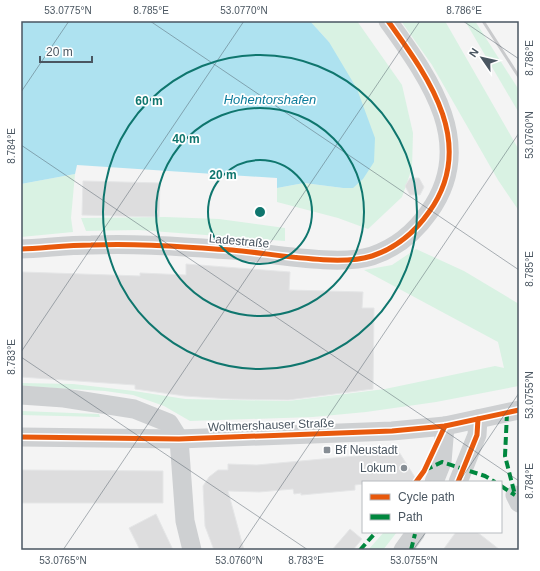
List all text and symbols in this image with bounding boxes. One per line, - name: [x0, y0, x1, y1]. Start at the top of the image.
- text: 53.0775°N: [44, 5, 92, 16]
- text: 8.785°E: [133, 5, 169, 16]
- text: 53.0770°N: [220, 5, 268, 16]
- text: 8.786°E: [446, 5, 482, 16]
- scale bar: [40, 38, 92, 64]
- north arrow: [462, 38, 502, 78]
- text: 8.786°E: [524, 40, 535, 76]
- text: 20 m: [46, 45, 73, 59]
- text: N: [467, 46, 481, 59]
- water label: Hohentorshafen: [224, 92, 316, 107]
- text: 60 m: [135, 94, 163, 108]
- text: 53.0760°N: [524, 111, 535, 159]
- text: 8.784°E: [6, 128, 17, 164]
- text: 40 m: [172, 132, 200, 146]
- text: 20 m: [209, 168, 237, 182]
- centre of rings: [253, 205, 267, 219]
- street label: Ladestraße: [208, 231, 270, 251]
- text: 8.785°E: [524, 251, 535, 287]
- text: 8.783°E: [6, 339, 17, 375]
- text: 53.0755°N: [524, 371, 535, 419]
- street label: Woltmershauser Straße: [208, 416, 335, 434]
- place label: Bf Neustadt: [335, 443, 398, 457]
- marker: Bf Neustadt: [322, 445, 332, 455]
- place label: Lokum: [360, 461, 396, 475]
- marker: Lokum: [399, 463, 409, 473]
- text: 8.784°E: [524, 463, 535, 499]
- legend: [362, 481, 502, 533]
- text: Cycle path: [398, 490, 455, 504]
- text: Path: [398, 510, 423, 524]
- text: 53.0765°N: [39, 555, 87, 566]
- text: 53.0760°N: [215, 555, 263, 566]
- text: 8.783°E: [288, 555, 324, 566]
- text: 53.0755°N: [390, 555, 438, 566]

